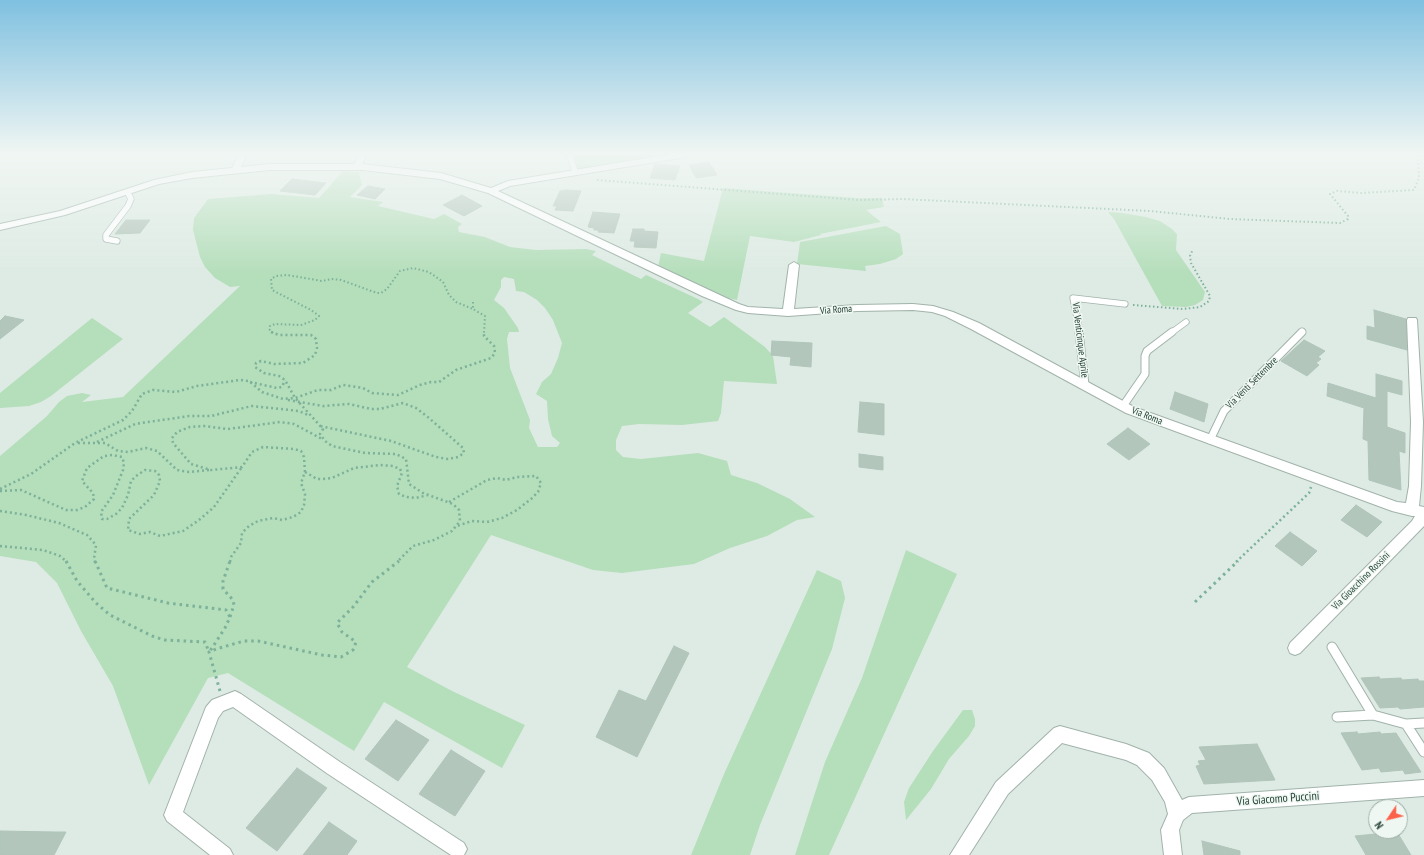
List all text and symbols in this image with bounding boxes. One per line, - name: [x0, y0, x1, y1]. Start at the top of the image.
- street label: Via Venticinque Aprile: [1069, 302, 1091, 378]
- street label: Via Roma: [820, 303, 852, 317]
- street label: Via Venti Settembre: [1224, 355, 1280, 411]
- street label: Via Roma: [1130, 404, 1164, 428]
- street label: Via Gioacchino Rossini: [1330, 550, 1392, 612]
- street label: Via Giacomo Puccini: [1236, 789, 1320, 809]
- north arrow: [1368, 799, 1408, 839]
- text: N: [1372, 819, 1386, 832]

